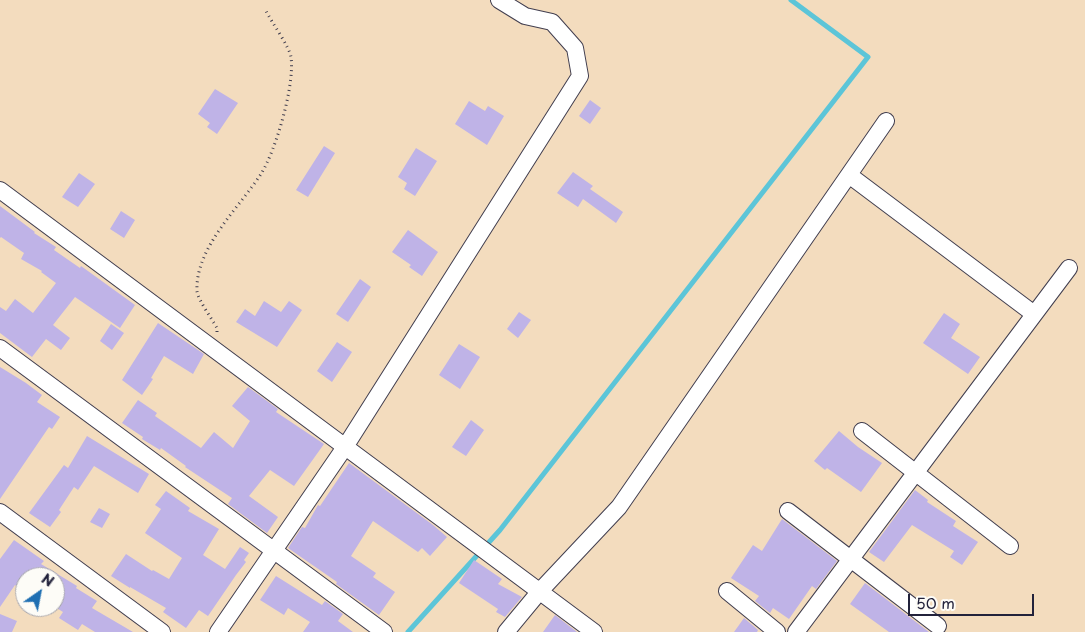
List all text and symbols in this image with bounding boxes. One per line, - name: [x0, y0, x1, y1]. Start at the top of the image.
- north arrow: [15, 567, 65, 617]
- text: N: [38, 568, 58, 592]
- scale bar: [910, 584, 1036, 616]
- text: 50 m: [916, 591, 955, 614]

